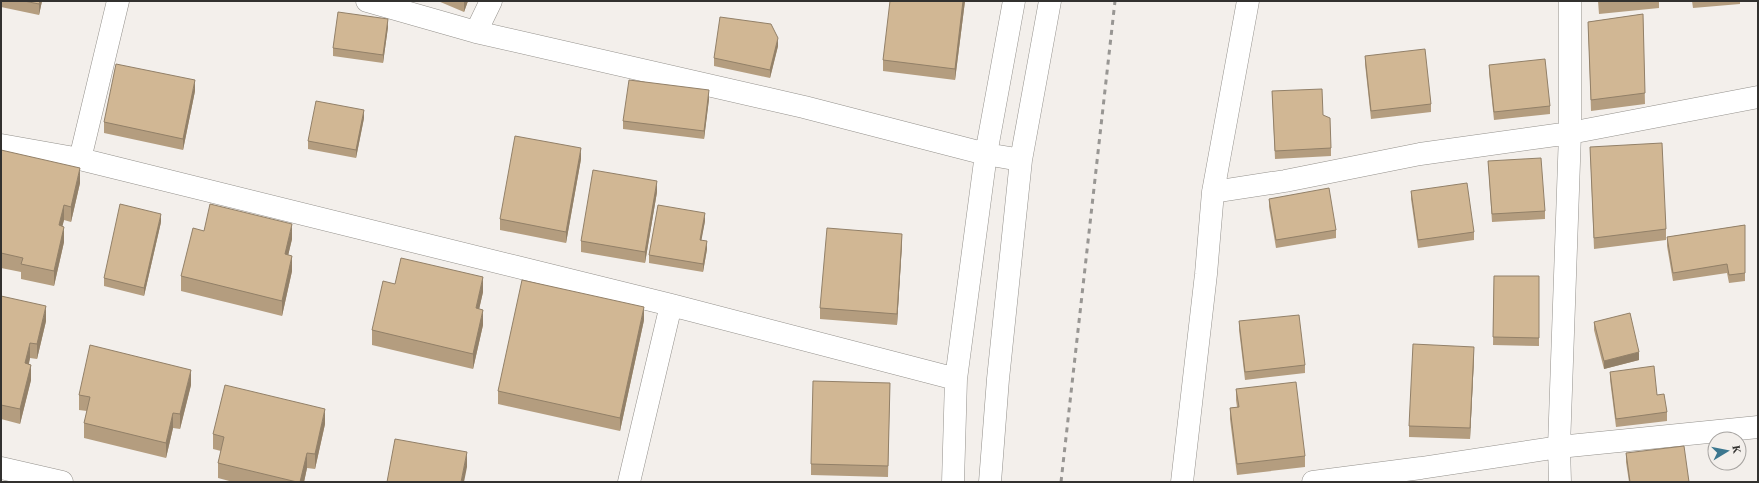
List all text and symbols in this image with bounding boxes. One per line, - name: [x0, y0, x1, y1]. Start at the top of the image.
- north arrow: [1707, 431, 1747, 471]
- text: K: [1727, 444, 1746, 455]

